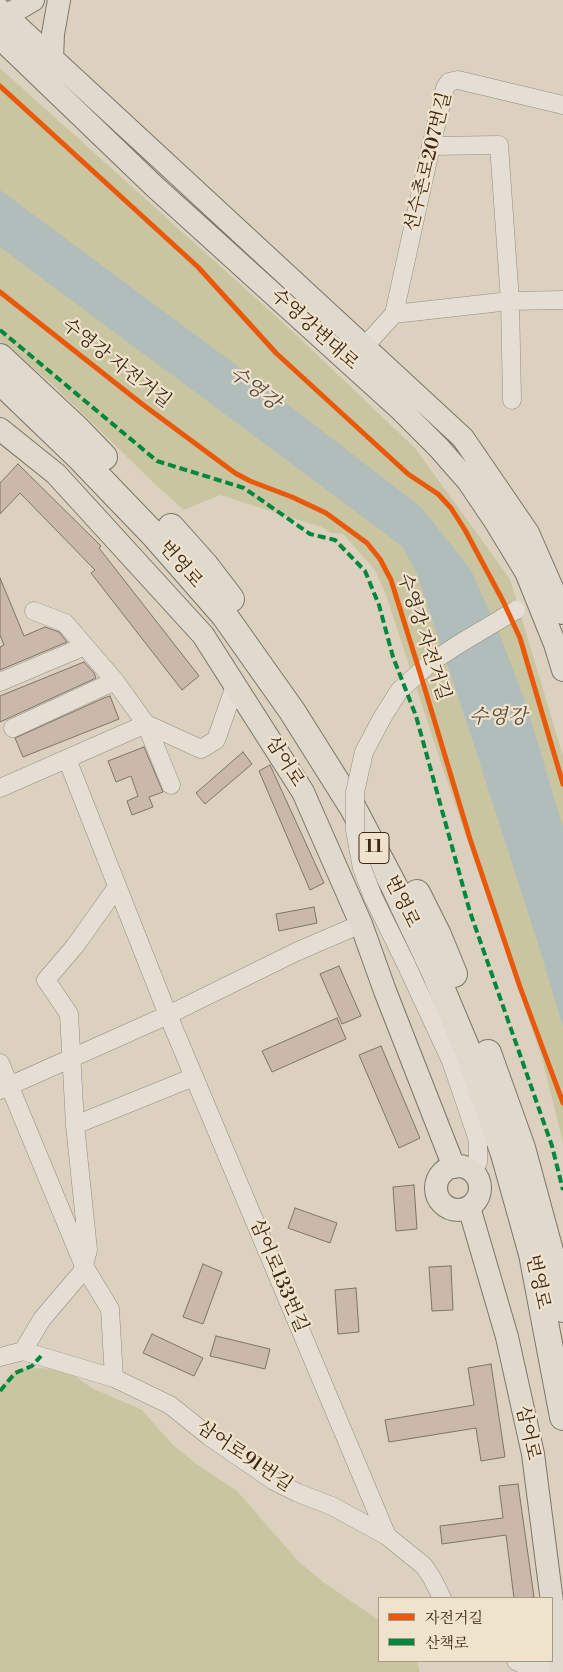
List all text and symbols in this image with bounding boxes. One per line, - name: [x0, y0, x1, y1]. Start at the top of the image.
- street label: 선수촌로207번길: [401, 90, 457, 234]
- street label: 수영강변대로: [265, 285, 363, 375]
- street label: 수영강 자전거길: [57, 314, 175, 414]
- water label: 수영강: [224, 362, 284, 416]
- street label: 번영로: [153, 537, 207, 593]
- street label: 수영강 자전거길: [392, 571, 454, 703]
- water label: 수영강: [469, 706, 527, 730]
- street label: 삼어로: [260, 733, 308, 791]
- road number: 11: [359, 832, 389, 864]
- street label: 번영로: [379, 872, 423, 932]
- street label: 삼어로133번길: [244, 1216, 312, 1336]
- street label: 번영로: [520, 1253, 554, 1311]
- street label: 삼어로: [510, 1404, 544, 1462]
- street label: 삼어로91번길: [192, 1417, 296, 1497]
- legend: [378, 1597, 553, 1662]
- text: 자전거길: [425, 1609, 483, 1628]
- text: 산책로: [425, 1634, 468, 1653]

